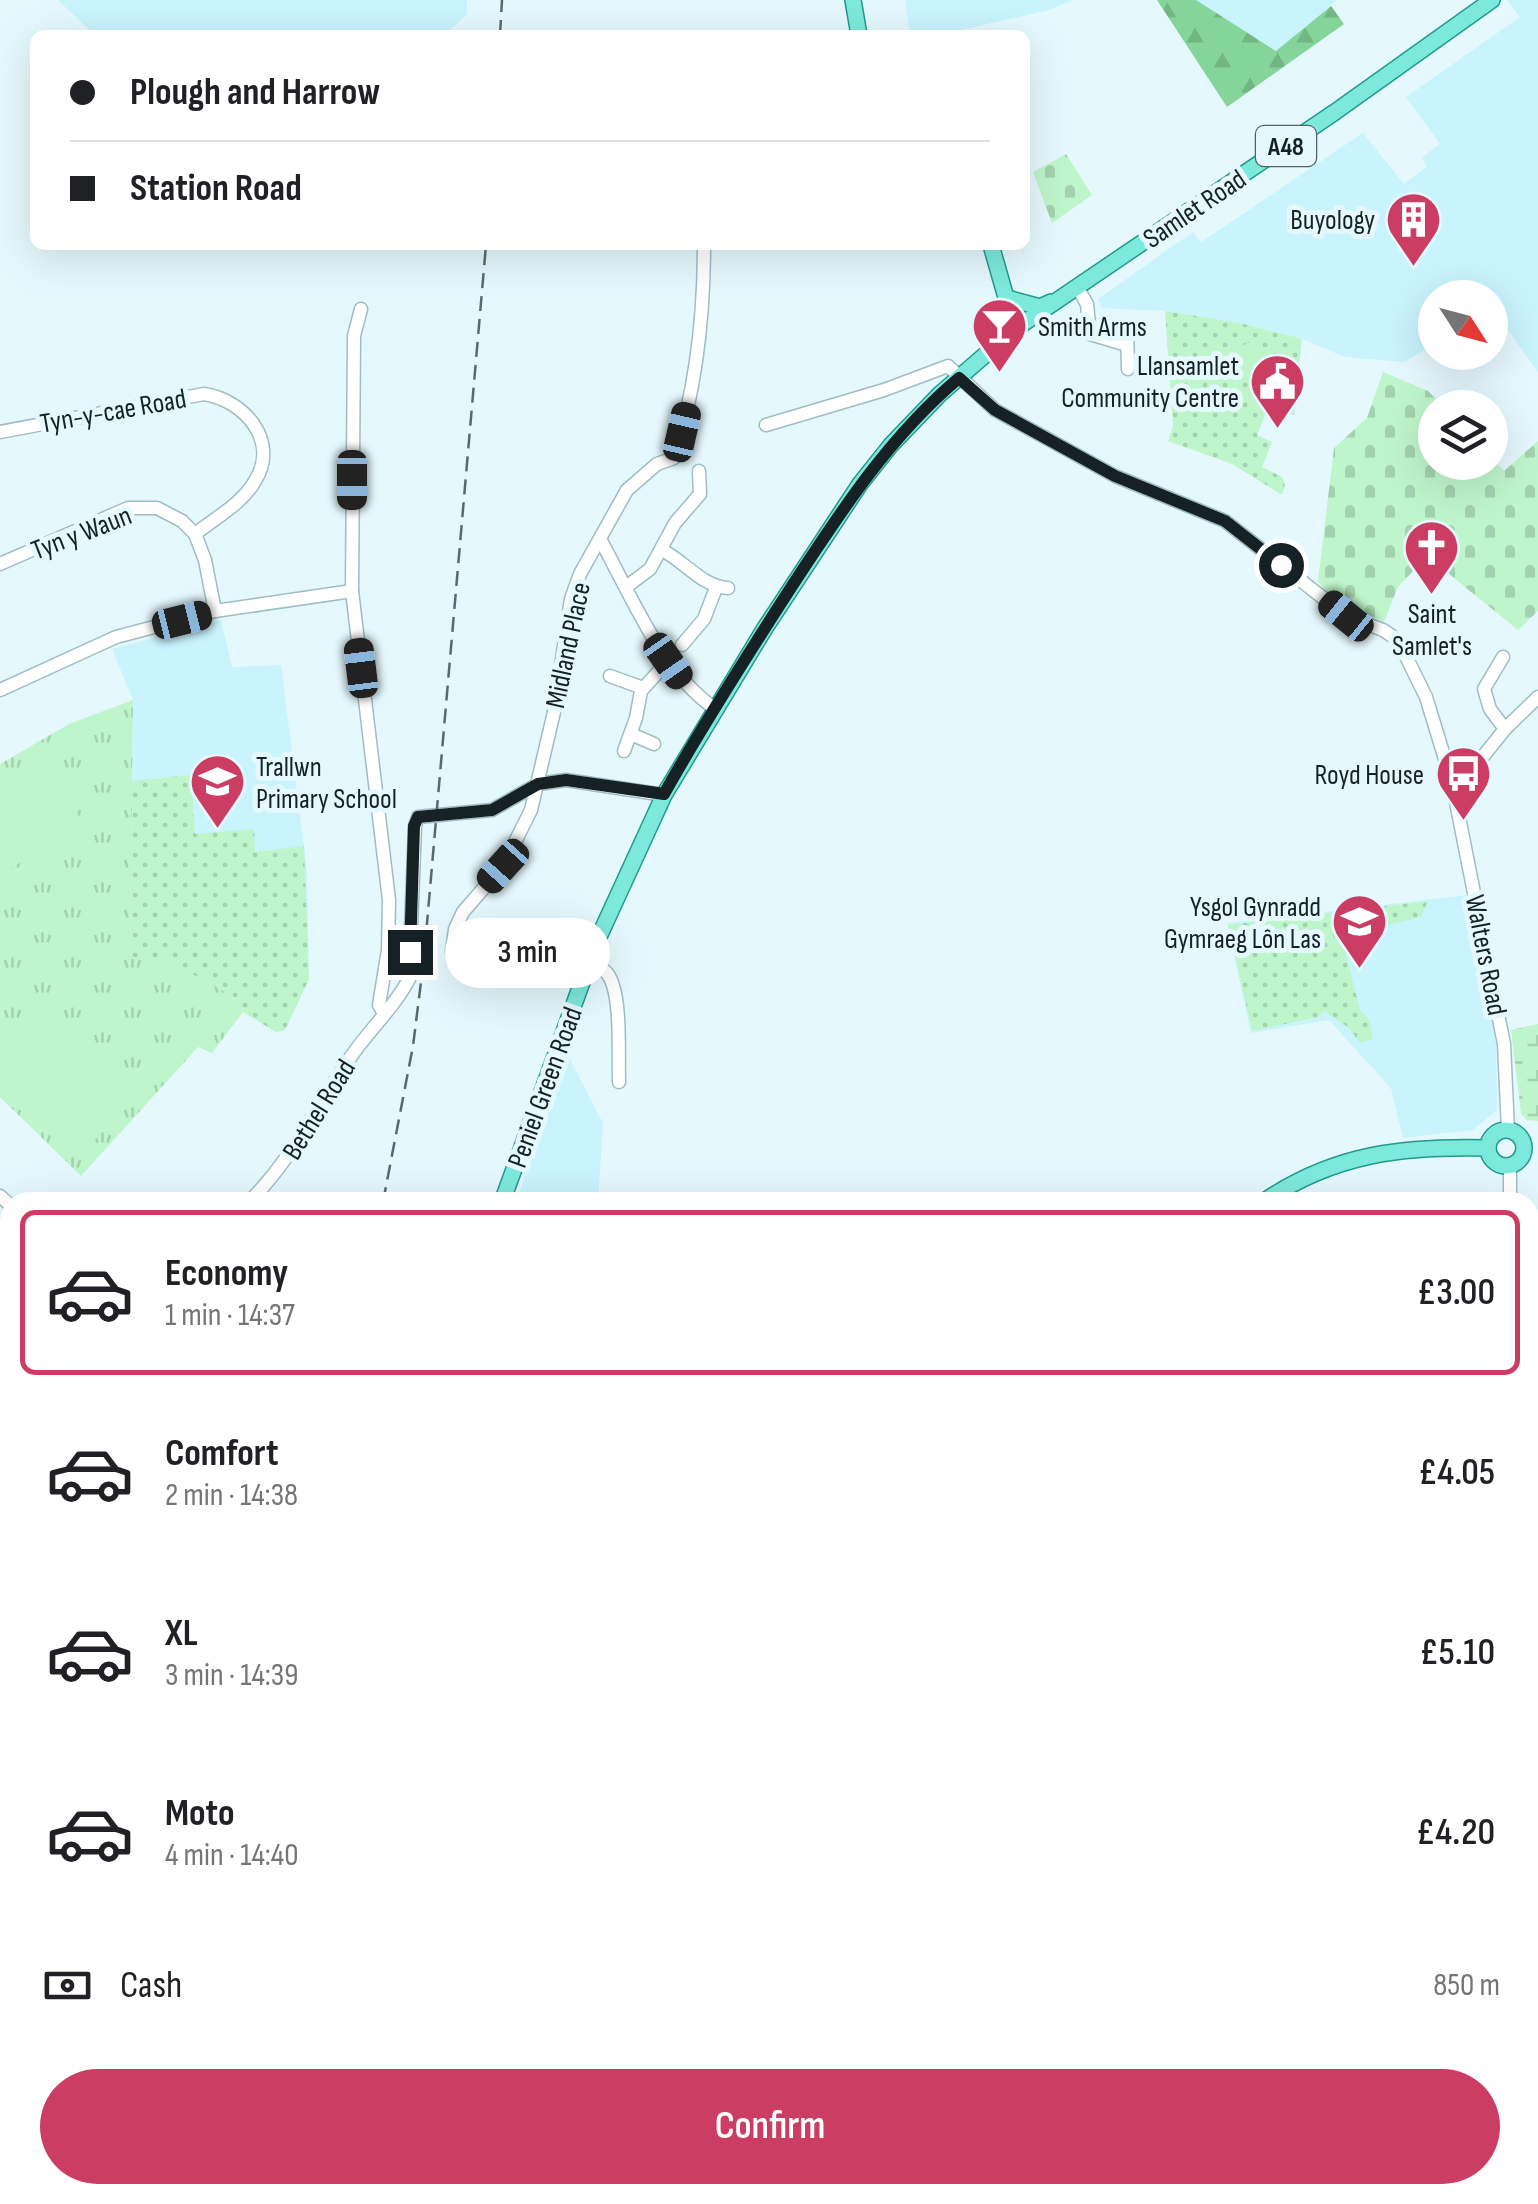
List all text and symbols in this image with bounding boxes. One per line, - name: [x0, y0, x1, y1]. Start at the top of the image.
- text: Plough and Harrow: [130, 70, 380, 115]
- road number: A48: [1256, 126, 1316, 166]
- street label: Samlet Road: [1137, 163, 1252, 256]
- text: Station Road: [130, 166, 302, 211]
- building icon: Buyology: [1384, 189, 1444, 268]
- place label: Buyology: [1290, 204, 1375, 237]
- north arrow: [1418, 280, 1508, 370]
- map controls: [1418, 280, 1508, 480]
- bar icon: Smith Arms: [969, 296, 1029, 375]
- place label: Smith Arms: [1038, 311, 1147, 344]
- place label: Llansamlet Community Centre: [1061, 350, 1239, 415]
- public building icon: Llansamlet Community Centre: [1248, 351, 1308, 430]
- street label: Tyn-y-cae Road: [38, 382, 189, 441]
- button: layers: [1418, 390, 1508, 480]
- car: [661, 399, 703, 465]
- car: [337, 450, 367, 510]
- street label: Tyn y Waun: [27, 499, 136, 568]
- church icon: Saint Samlet's: [1402, 517, 1462, 596]
- route start: [1259, 543, 1304, 588]
- street label: Midland Place: [539, 579, 598, 711]
- car: [1313, 585, 1379, 647]
- car: [149, 598, 215, 642]
- place label: Saint Samlet's: [1392, 598, 1472, 663]
- car: [639, 628, 697, 694]
- car: [342, 636, 380, 700]
- bus stop icon: Royd House: [1433, 744, 1493, 823]
- place label: Trallwn Primary School: [256, 751, 397, 816]
- school or university icon: Trallwn Primary School: [187, 752, 247, 831]
- place label: Royd House: [1314, 759, 1424, 792]
- car: [472, 834, 534, 898]
- place label: Ysgol Gynradd Gymraeg Lôn Las: [1164, 891, 1321, 956]
- school or university icon: Ysgol Gynradd Gymraeg Lôn Las: [1330, 892, 1390, 971]
- street label: Walters Road: [1458, 892, 1513, 1018]
- callout: 3 min: [445, 917, 610, 987]
- route end: [388, 930, 433, 975]
- text: 3 min: [497, 933, 558, 972]
- street label: Peniel Green Road: [501, 1003, 590, 1172]
- street label: Bethel Road: [276, 1054, 363, 1166]
- icon: car: [45, 1248, 135, 1338]
- text: Economy: [165, 1251, 288, 1296]
- text: £3.00: [1417, 1270, 1495, 1315]
- text: 1 min · 14:37: [165, 1296, 295, 1335]
- icon: car: [45, 1428, 135, 1518]
- text: Comfort: [165, 1431, 279, 1476]
- text: £4.05: [1418, 1450, 1495, 1495]
- text: 2 min · 14:38: [165, 1476, 298, 1515]
- icon: car: [45, 1608, 135, 1698]
- text: XL: [165, 1611, 198, 1656]
- text: £5.10: [1420, 1630, 1495, 1675]
- text: 3 min · 14:39: [165, 1656, 298, 1695]
- icon: car: [45, 1788, 135, 1878]
- text: Moto: [165, 1791, 235, 1836]
- text: £4.20: [1416, 1810, 1495, 1855]
- text: 4 min · 14:40: [165, 1836, 298, 1875]
- icon: cash: [40, 1958, 95, 2013]
- text: Cash: [120, 1963, 182, 2008]
- text: 850 m: [1433, 1966, 1500, 2005]
- button: Confirm: [40, 2069, 1500, 2184]

